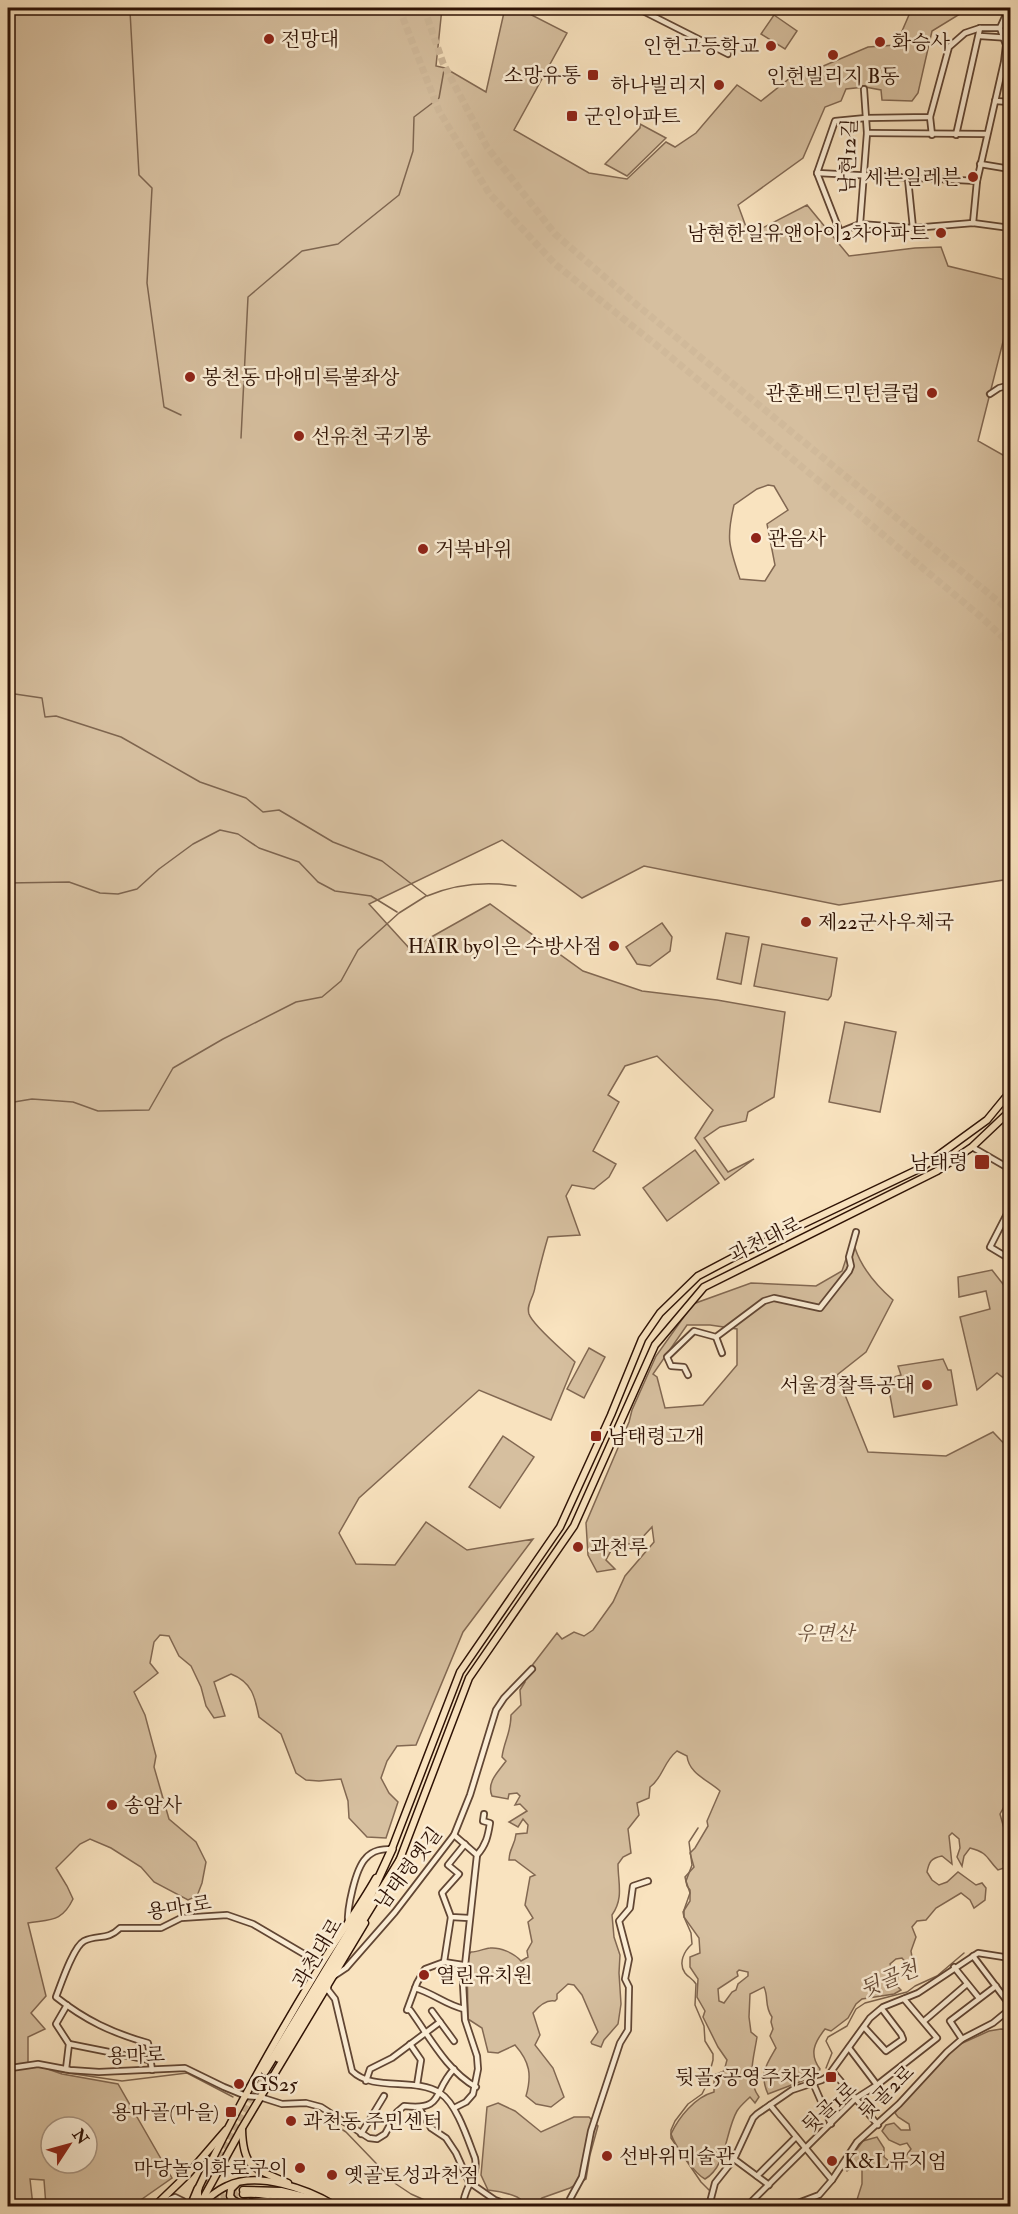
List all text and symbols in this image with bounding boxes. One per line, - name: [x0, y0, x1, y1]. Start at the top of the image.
- place label: 전망대: [281, 27, 339, 52]
- place label: 화승사: [892, 30, 951, 55]
- marker: 전망대: [262, 32, 276, 46]
- place label: 인헌고등학교: [643, 34, 760, 59]
- marker: 화승사: [873, 35, 887, 49]
- marker: 인헌고등학교: [764, 39, 778, 53]
- marker: 인헌빌리지 B동: [826, 48, 840, 62]
- place label: 소망유통: [504, 63, 581, 88]
- place label: 인헌빌리지 B동: [766, 64, 900, 89]
- marker: 소망유통: [586, 68, 600, 82]
- place label: 하나빌리지: [610, 73, 707, 98]
- marker: 하나빌리지: [712, 78, 726, 92]
- place label: 군인아파트: [584, 104, 681, 129]
- marker: 군인아파트: [565, 109, 579, 123]
- street label: 남현12길: [835, 118, 862, 194]
- place label: 세븐일레븐: [864, 165, 961, 190]
- marker: 세븐일레븐: [966, 170, 980, 184]
- place label: 남현한일유앤아이2차아파트: [687, 221, 929, 246]
- marker: 남현한일유앤아이2차아파트: [934, 226, 948, 240]
- place label: 봉천동 마애미륵불좌상: [202, 365, 400, 390]
- marker: 봉천동 마애미륵불좌상: [183, 370, 197, 384]
- place label: 관훈배드민턴클럽: [765, 381, 920, 406]
- marker: 관훈배드민턴클럽: [925, 386, 939, 400]
- place label: 선유천 국기봉: [311, 424, 431, 449]
- marker: 선유천 국기봉: [292, 429, 306, 443]
- place label: 관음사: [768, 526, 827, 551]
- marker: 관음사: [749, 531, 763, 545]
- place label: 거북바위: [435, 537, 512, 562]
- marker: 거북바위: [416, 542, 430, 556]
- place label: 제22군사우체국: [818, 910, 954, 935]
- marker: 제22군사우체국: [799, 915, 813, 929]
- place label: HAIR by이은 수방사점: [408, 934, 602, 959]
- marker: HAIR by이은 수방사점: [607, 939, 621, 953]
- place label: 남태령: [910, 1150, 968, 1175]
- marker: 남태령: [973, 1153, 991, 1171]
- street label: 과천대로: [725, 1211, 805, 1268]
- place label: 서울경찰특공대: [780, 1373, 915, 1398]
- marker: 서울경찰특공대: [920, 1378, 934, 1392]
- place label: 남태령고개: [608, 1424, 705, 1449]
- marker: 남태령고개: [589, 1429, 603, 1443]
- place label: 과천루: [590, 1535, 648, 1560]
- marker: 과천루: [571, 1540, 585, 1554]
- park label: 우면산: [796, 1621, 857, 1646]
- place label: 송암사: [124, 1793, 183, 1818]
- marker: 송암사: [105, 1798, 119, 1812]
- street label: 남태령옛길: [369, 1822, 447, 1914]
- street label: 용마1로: [145, 1890, 213, 1925]
- street label: 과천대로: [287, 1914, 348, 1993]
- water label: 뒷골천: [856, 1955, 924, 2003]
- place label: 열린유치원: [436, 1963, 533, 1988]
- marker: 열린유치원: [417, 1968, 431, 1982]
- street label: 용마로: [107, 2042, 165, 2069]
- street label: 뒷골2로: [853, 2060, 920, 2125]
- place label: 뒷골5공영주차장: [675, 2065, 820, 2090]
- marker: 뒷골5공영주차장: [824, 2070, 838, 2084]
- place label: GS25: [251, 2072, 298, 2097]
- street label: 뒷골1로: [797, 2076, 862, 2138]
- marker: GS25: [232, 2077, 246, 2091]
- place label: 용마골(마을): [112, 2100, 219, 2125]
- marker: 용마골(마을): [224, 2105, 238, 2119]
- place label: 과천동 주민센터: [303, 2109, 442, 2134]
- marker: 과천동 주민센터: [284, 2114, 298, 2128]
- north arrow: [39, 2115, 99, 2175]
- text: N: [67, 2124, 93, 2149]
- place label: 선바위미술관: [619, 2144, 736, 2169]
- marker: 선바위미술관: [600, 2149, 614, 2163]
- place label: K&L뮤지엄: [844, 2149, 947, 2174]
- marker: K&L뮤지엄: [825, 2154, 839, 2168]
- place label: 마당놀이화로구이: [133, 2156, 288, 2181]
- marker: 마당놀이화로구이: [293, 2161, 307, 2175]
- place label: 옛골토성과천점: [344, 2163, 479, 2188]
- marker: 옛골토성과천점: [325, 2168, 339, 2182]

